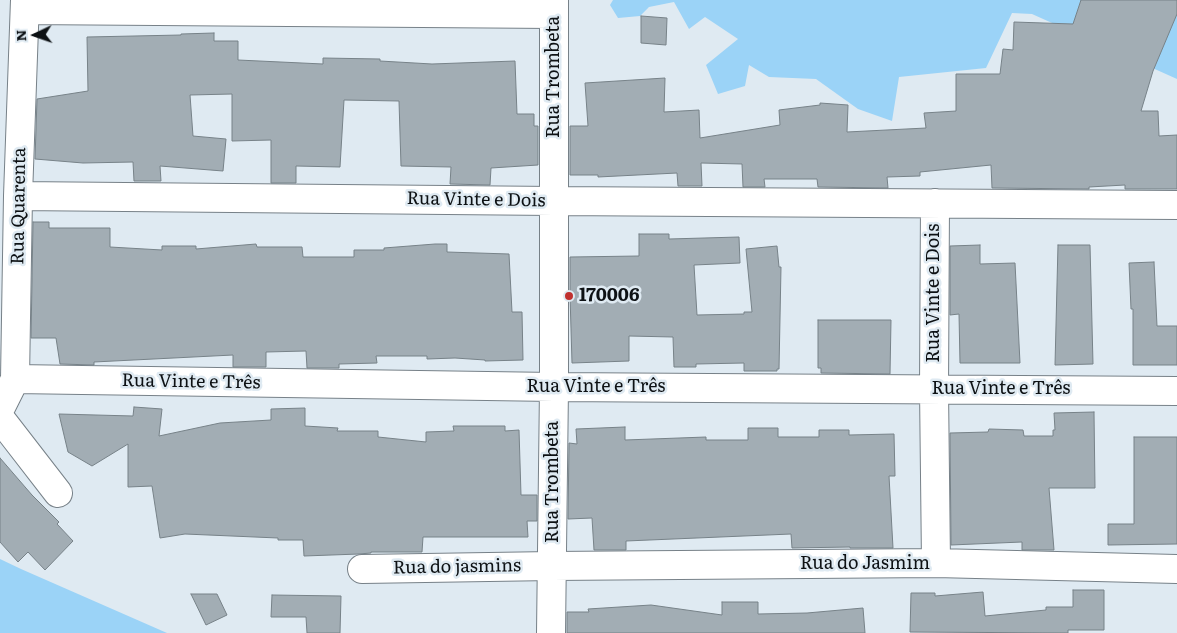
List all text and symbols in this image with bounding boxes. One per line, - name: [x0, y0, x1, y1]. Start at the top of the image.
- north arrow: [10, 10, 60, 60]
- street label: Rua Trombeta: [543, 16, 565, 138]
- text: N: [10, 29, 30, 42]
- street label: Rua Quarenta: [7, 147, 31, 265]
- street label: Rua Vinte e Dois: [406, 188, 546, 212]
- street label: Rua Vinte e Dois: [923, 224, 945, 362]
- place label: 170006: [579, 285, 639, 307]
- marker: 170006: [563, 290, 575, 302]
- street label: Rua Vinte e Três: [121, 370, 261, 394]
- street label: Rua Vinte e Três: [527, 376, 665, 398]
- street label: Rua Vinte e Três: [932, 378, 1070, 400]
- street label: Rua Trombeta: [542, 421, 564, 543]
- street label: Rua do Jasmim: [800, 553, 930, 575]
- street label: Rua do jasmins: [393, 555, 521, 579]

